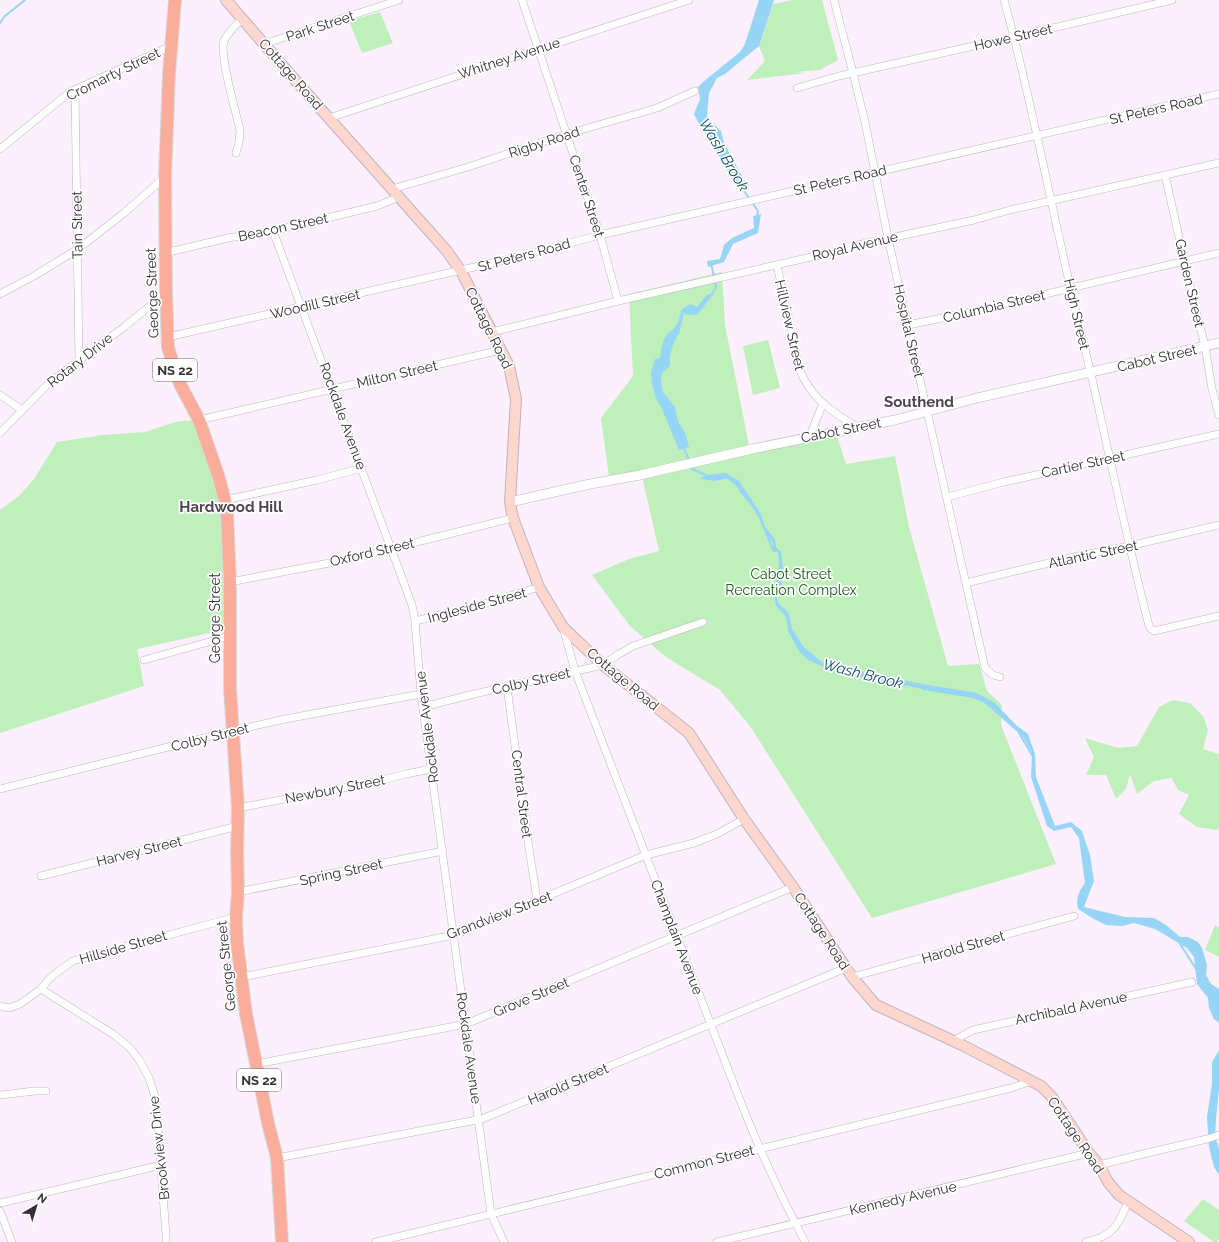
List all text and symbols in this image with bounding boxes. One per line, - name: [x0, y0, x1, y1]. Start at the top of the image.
- street label: Park Street: [284, 7, 357, 45]
- street label: Howe Street: [972, 20, 1054, 54]
- street label: Whitney Avenue: [456, 34, 562, 82]
- street label: Cottage Road: [256, 35, 326, 113]
- street label: Cromarty Street: [64, 44, 163, 104]
- street label: St Peters Road: [1108, 91, 1204, 127]
- water label: Wash Brook: [695, 115, 753, 195]
- street label: Rigby Road: [507, 123, 581, 161]
- street label: Center Street: [566, 153, 608, 240]
- street label: St Peters Road: [792, 162, 888, 198]
- street label: Tain Street: [68, 190, 86, 259]
- street label: Beacon Street: [237, 210, 330, 244]
- street label: Royal Avenue: [810, 228, 900, 264]
- street label: St Peters Road: [476, 235, 572, 275]
- street label: Garden Street: [1172, 237, 1208, 329]
- street label: George Street: [142, 247, 162, 339]
- street label: High Street: [1061, 277, 1093, 351]
- street label: Hillview Street: [772, 278, 808, 372]
- street label: Hospital Street: [891, 283, 928, 379]
- street label: Cottage Road: [462, 285, 516, 371]
- street label: Woodill Street: [269, 286, 362, 322]
- street label: Columbia Street: [941, 286, 1047, 326]
- street label: Rotary Drive: [44, 330, 116, 390]
- street label: Cabot Street: [1116, 341, 1199, 375]
- street label: Milton Street: [355, 357, 439, 391]
- road number: NS 22: [153, 359, 197, 381]
- street label: Rockdale Avenue: [316, 360, 370, 472]
- district label: Southend: [884, 393, 954, 411]
- street label: Cabot Street: [800, 414, 883, 446]
- street label: Cartier Street: [1040, 447, 1127, 481]
- district label: Hardwood Hill: [179, 498, 283, 516]
- street label: Oxford Street: [328, 534, 416, 569]
- street label: Atlantic Street: [1047, 537, 1140, 571]
- park label: Cabot Street Recreation Complex: [725, 566, 857, 598]
- street label: George Street: [207, 572, 223, 663]
- street label: Ingleside Street: [426, 584, 528, 626]
- street label: Cottage Road: [584, 644, 662, 714]
- water label: Wash Brook: [821, 655, 905, 693]
- street label: Colby Street: [490, 664, 572, 698]
- street label: Rockdale Avenue: [412, 670, 442, 784]
- street label: Colby Street: [169, 720, 251, 754]
- street label: Central Street: [509, 749, 535, 839]
- street label: Newbury Street: [284, 771, 387, 807]
- street label: Harvey Street: [95, 833, 184, 869]
- street label: Spring Street: [298, 855, 384, 889]
- street label: Champlain Avenue: [648, 877, 706, 997]
- street label: Grandview Street: [444, 887, 554, 942]
- street label: Cottage Road: [791, 889, 853, 973]
- street label: George Street: [213, 920, 239, 1012]
- street label: Hillside Street: [77, 927, 169, 967]
- street label: Harold Street: [920, 927, 1007, 967]
- street label: Grove Street: [491, 974, 572, 1020]
- street label: Archibald Avenue: [1014, 988, 1128, 1028]
- street label: Rockdale Avenue: [453, 991, 485, 1105]
- street label: Harold Street: [525, 1060, 611, 1108]
- road number: NS 22: [237, 1069, 281, 1091]
- street label: Cottage Road: [1045, 1094, 1107, 1176]
- street label: Brookview Drive: [146, 1095, 172, 1201]
- street label: Common Street: [652, 1142, 756, 1182]
- street label: Kennedy Avenue: [848, 1178, 958, 1218]
- north arrow: [16, 1186, 56, 1226]
- text: N: [35, 1191, 49, 1206]

